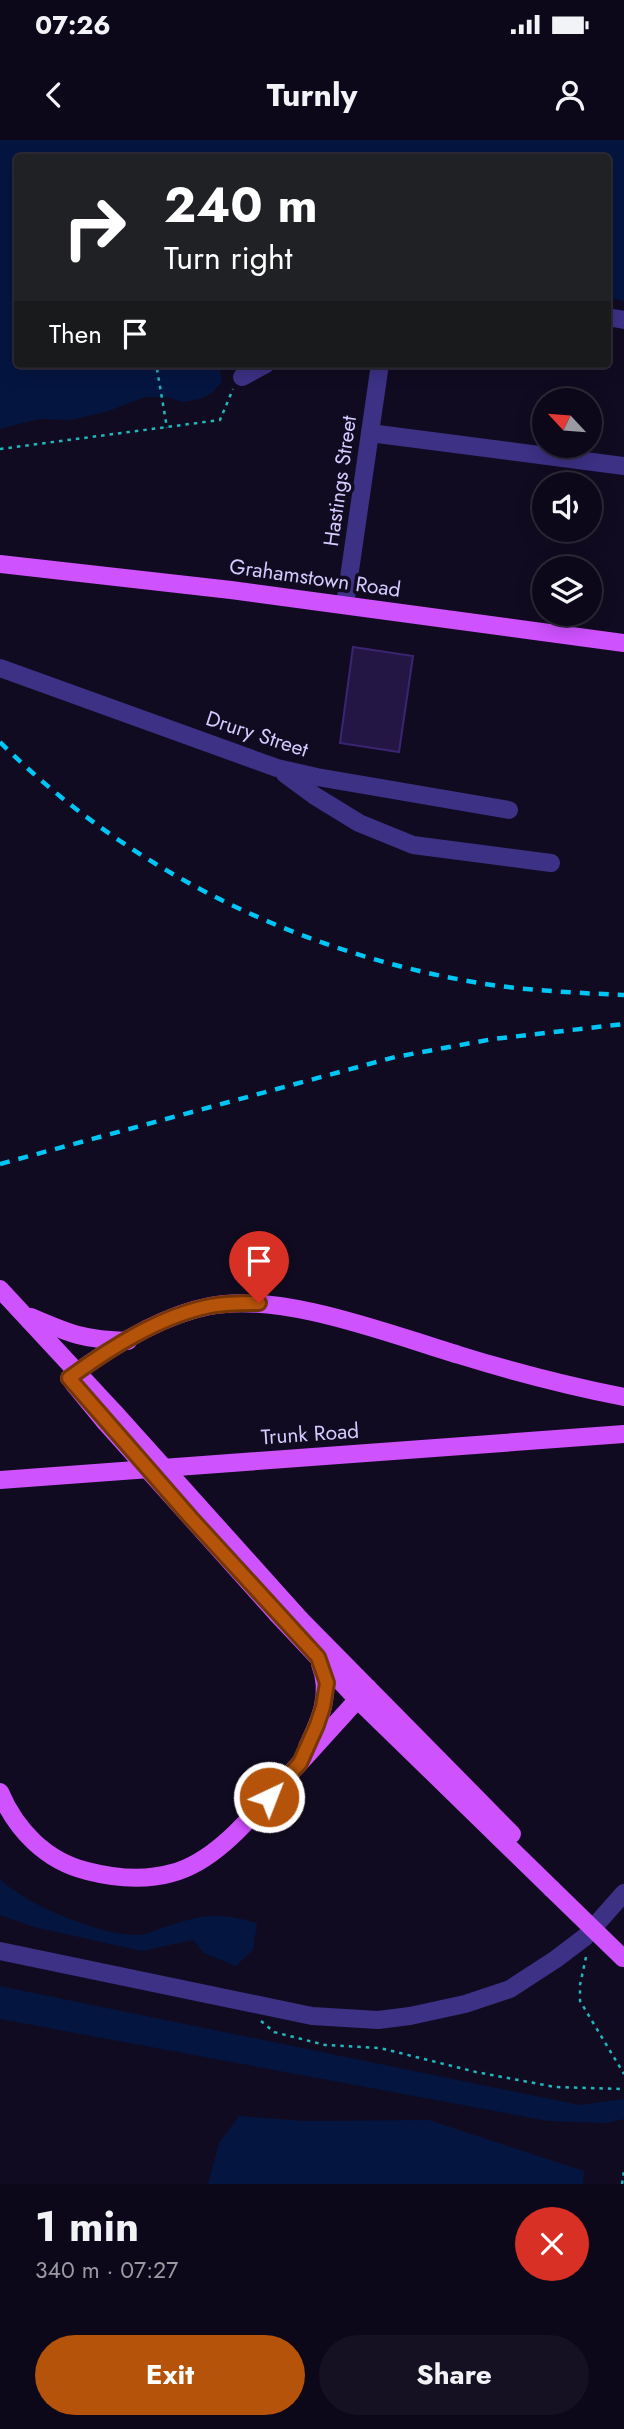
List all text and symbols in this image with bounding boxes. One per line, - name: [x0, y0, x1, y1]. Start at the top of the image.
- text: 07:26: [35, 6, 111, 44]
- text: Turnly: [267, 72, 357, 118]
- icon: back: [35, 76, 73, 114]
- icon: person: [551, 76, 589, 114]
- text: 240 m: [164, 170, 318, 240]
- icon: right: [49, 182, 140, 273]
- text: Turn right: [164, 235, 293, 281]
- text: Then: [49, 315, 102, 353]
- icon: arrive: [116, 315, 154, 353]
- north arrow: [532, 388, 602, 458]
- map controls: [532, 388, 602, 626]
- street label: Hastings Street: [316, 414, 364, 548]
- button: sound: [532, 472, 602, 542]
- street label: Grahamstown Road: [227, 551, 403, 605]
- button: layers: [532, 556, 602, 626]
- street label: Drury Street: [202, 703, 312, 765]
- pin: [229, 1231, 289, 1303]
- icon: arrive: [240, 1242, 278, 1280]
- street label: Trunk Road: [260, 1416, 360, 1452]
- position arrow: [232, 1760, 306, 1834]
- text: 1 min: [35, 2196, 139, 2257]
- button: close: [515, 2207, 589, 2281]
- text: 340 m · 07:27: [35, 2253, 178, 2287]
- button: Exit: [35, 2335, 305, 2415]
- button: Share: [319, 2335, 589, 2415]

